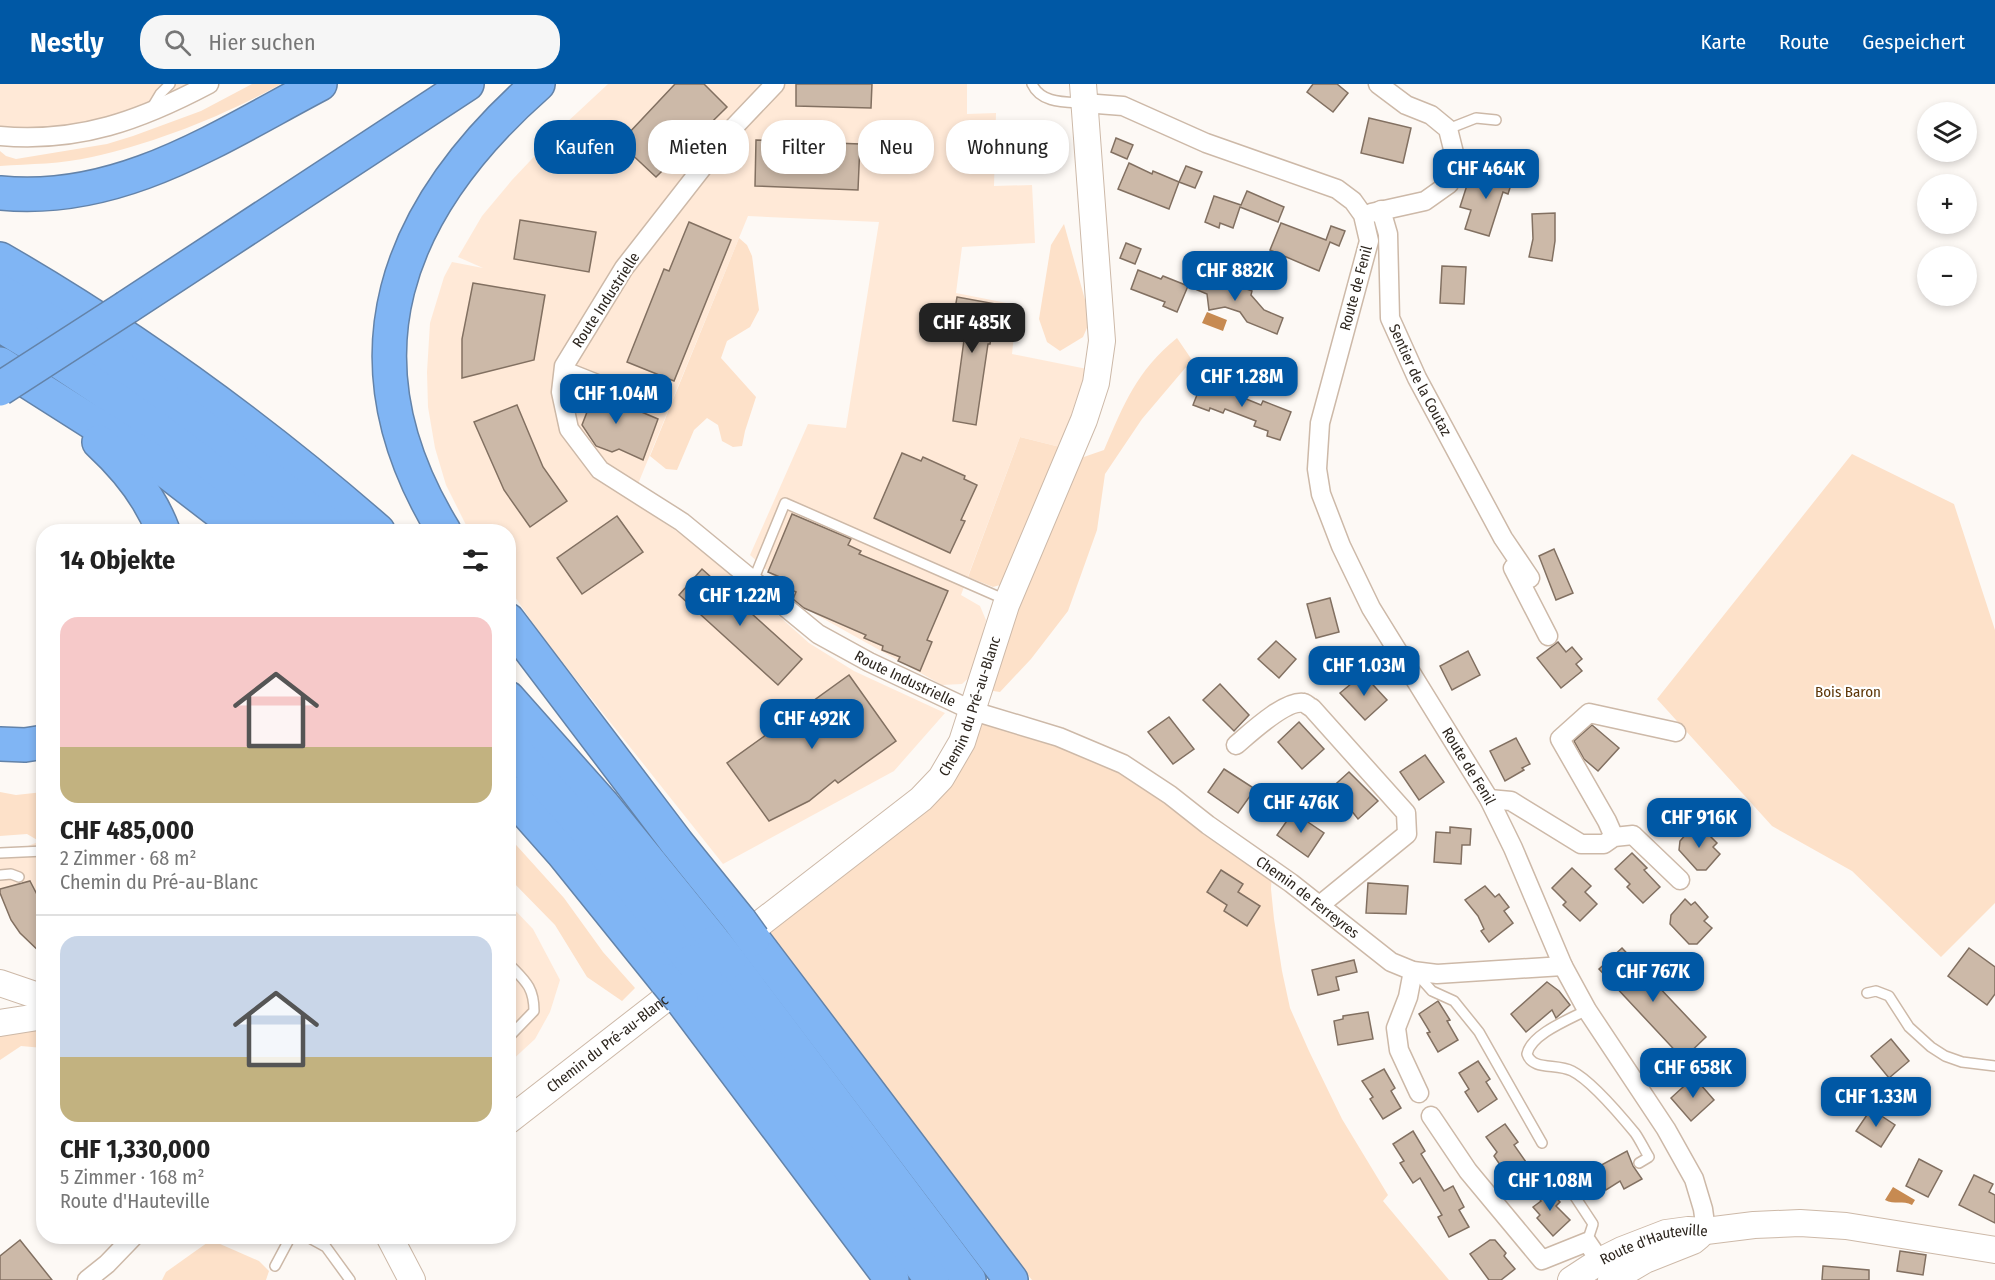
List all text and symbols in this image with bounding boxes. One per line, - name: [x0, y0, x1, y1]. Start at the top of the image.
- search box: [140, 15, 560, 69]
- text: Nestly: [30, 26, 104, 59]
- icon: search: [161, 26, 194, 59]
- text: Hier suchen: [209, 29, 315, 56]
- text: Karte: [1701, 29, 1746, 55]
- text: Route: [1779, 29, 1829, 55]
- text: Gespeichert: [1862, 29, 1965, 55]
- map controls: [1917, 102, 1977, 306]
- button: layers: [1917, 102, 1977, 162]
- chip: Kaufen: [534, 120, 636, 174]
- chip: Mieten: [648, 120, 749, 174]
- chip: Filter: [761, 120, 846, 174]
- chip: Neu: [858, 120, 934, 174]
- chip: Wohnung: [946, 120, 1069, 174]
- pin: CHF 464K: [1424, 149, 1548, 200]
- text: CHF 464K: [1447, 156, 1525, 180]
- button: +: [1917, 174, 1977, 234]
- street label: Route de Fenil: [1336, 243, 1376, 333]
- button: −: [1917, 246, 1977, 306]
- street label: Route Industrielle: [568, 249, 644, 351]
- pin: CHF 882K: [1173, 251, 1297, 302]
- text: CHF 882K: [1196, 258, 1274, 282]
- pin: CHF 485K: [910, 303, 1034, 354]
- text: CHF 485K: [933, 310, 1011, 334]
- street label: Sentier de la Coutaz: [1385, 321, 1455, 439]
- pin: CHF 1.28M: [1173, 357, 1311, 408]
- text: CHF 1.28M: [1201, 364, 1283, 388]
- pin: CHF 1.04M: [547, 374, 685, 425]
- text: CHF 1.04M: [574, 381, 658, 405]
- icon: filters: [459, 544, 492, 577]
- text: 14 Objekte: [60, 545, 175, 576]
- pin: CHF 1.22M: [671, 576, 809, 627]
- text: CHF 1.22M: [699, 583, 781, 607]
- street label: Chemin du Pré-au-Blanc: [935, 634, 1005, 780]
- pin: CHF 1.03M: [1295, 646, 1433, 697]
- street label: Route Industrielle: [851, 647, 959, 711]
- text: CHF 1.03M: [1323, 653, 1405, 677]
- icon: home: [222, 656, 330, 764]
- park label: Bois Baron: [1815, 683, 1881, 701]
- pin: CHF 492K: [750, 699, 874, 750]
- text: CHF 492K: [774, 706, 850, 730]
- street label: Route de Fenil: [1438, 724, 1499, 807]
- pin: CHF 476K: [1239, 783, 1363, 834]
- text: CHF 476K: [1263, 790, 1339, 814]
- pin: CHF 916K: [1637, 798, 1761, 849]
- text: CHF 916K: [1661, 805, 1737, 829]
- text: CHF 485,000: [60, 815, 194, 846]
- text: 2 Zimmer · 68 m²: [60, 846, 196, 870]
- street label: Chemin de Ferreyres: [1252, 852, 1363, 942]
- text: Chemin du Pré-au-Blanc: [60, 870, 258, 894]
- pin: CHF 767K: [1591, 952, 1715, 1003]
- text: CHF 767K: [1616, 959, 1690, 983]
- icon: home: [222, 975, 330, 1083]
- street label: Chemin du Pré-au-Blanc: [543, 991, 672, 1096]
- pin: CHF 658K: [1631, 1048, 1755, 1099]
- text: CHF 658K: [1654, 1055, 1732, 1079]
- pin: CHF 1.33M: [1807, 1077, 1945, 1128]
- text: CHF 1.33M: [1835, 1084, 1917, 1108]
- text: CHF 1,330,000: [60, 1134, 210, 1165]
- pin: CHF 1.08M: [1481, 1161, 1619, 1212]
- text: 5 Zimmer · 168 m²: [60, 1165, 205, 1189]
- text: CHF 1.08M: [1508, 1168, 1592, 1192]
- text: Route d'Hauteville: [60, 1189, 210, 1213]
- street label: Route d'Hauteville: [1597, 1221, 1708, 1269]

